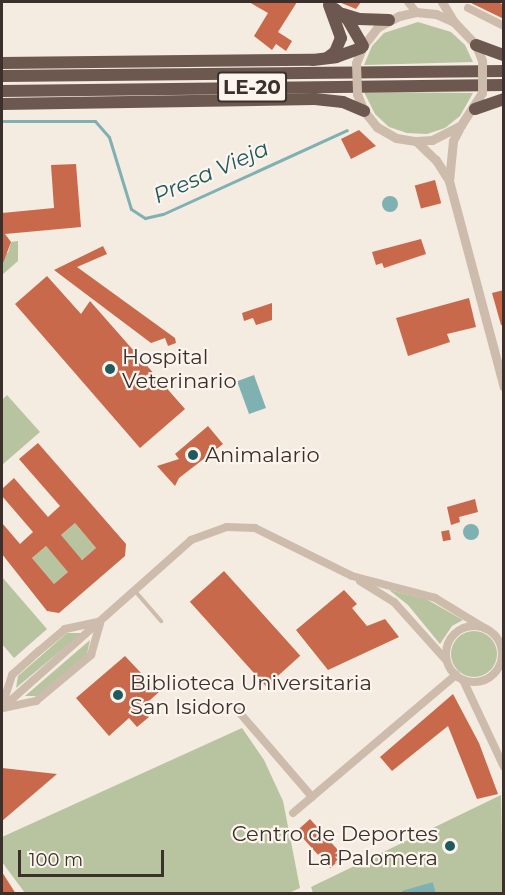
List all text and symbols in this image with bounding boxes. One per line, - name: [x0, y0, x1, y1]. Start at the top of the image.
- road number: LE-20: [216, 70, 288, 104]
- water label: Presa Vieja: [149, 135, 273, 209]
- place label: Hospital Veterinario: [122, 344, 237, 394]
- marker: Hospital Veterinario: [103, 362, 117, 376]
- place label: Animalario: [205, 442, 320, 468]
- marker: Animalario: [186, 448, 200, 462]
- place label: Biblioteca Universitaria San Isidoro: [130, 670, 372, 720]
- marker: Biblioteca Universitaria San Isidoro: [111, 688, 125, 702]
- place label: Centro de Deportes La Palomera: [232, 821, 438, 871]
- scale bar: [21, 838, 166, 876]
- marker: Centro de Deportes La Palomera: [443, 839, 457, 853]
- text: 100 m: [29, 849, 83, 871]

